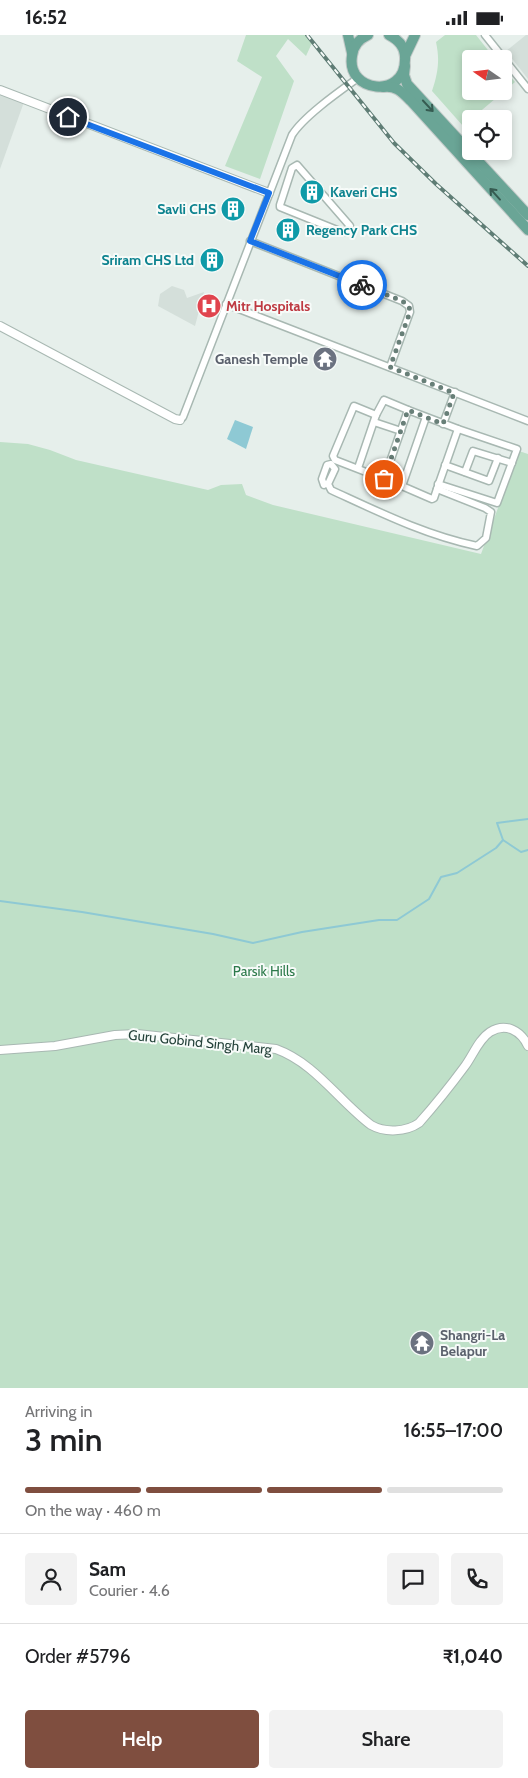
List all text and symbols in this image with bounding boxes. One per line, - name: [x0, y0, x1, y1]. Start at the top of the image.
- text: 16:52: [25, 6, 67, 29]
- north arrow: [462, 50, 512, 100]
- map controls: [462, 50, 512, 160]
- pin: [47, 96, 89, 138]
- one-way arrow: [422, 100, 434, 112]
- icon: home: [54, 103, 82, 131]
- button: locate: [462, 110, 512, 160]
- building icon: Kaveri CHS: [299, 179, 325, 205]
- place label: Kaveri CHS: [330, 183, 397, 201]
- one-way arrow: [489, 188, 501, 201]
- building icon: Savli CHS: [220, 196, 246, 222]
- place label: Savli CHS: [157, 200, 216, 218]
- building icon: Regency Park CHS: [275, 217, 301, 243]
- place label: Regency Park CHS: [306, 221, 417, 239]
- building icon: Sriram CHS Ltd: [199, 247, 225, 273]
- place label: Sriram CHS Ltd: [102, 251, 194, 269]
- courier: [337, 260, 387, 310]
- icon: bike: [348, 271, 376, 299]
- hospital icon: Mitr Hospitals: [196, 293, 222, 319]
- place label: Mitr Hospitals: [226, 297, 310, 315]
- temple icon: Ganesh Temple: [312, 346, 338, 372]
- place label: Ganesh Temple: [215, 350, 308, 368]
- pin: [363, 458, 405, 500]
- icon: bag: [370, 465, 398, 493]
- park label: Parsik Hills: [233, 962, 295, 980]
- street label: Guru Gobind Singh Marg: [127, 1026, 274, 1059]
- place label: Shangri-La Belapur: [440, 1326, 505, 1360]
- temple icon: Shangri-La Belapur: [409, 1330, 435, 1356]
- text: Arriving in: [25, 1402, 92, 1421]
- text: 16:55–17:00: [404, 1419, 503, 1442]
- text: 3 min: [25, 1420, 102, 1459]
- text: On the way · 460 m: [25, 1501, 161, 1520]
- button: person: [25, 1553, 77, 1605]
- button: chat: [387, 1553, 439, 1605]
- button: phone: [451, 1553, 503, 1605]
- text: Sam: [89, 1558, 126, 1581]
- text: Courier · 4.6: [89, 1581, 170, 1600]
- text: Order #5796: [25, 1645, 131, 1668]
- text: ₹1,040: [443, 1645, 503, 1668]
- button: Help: [25, 1710, 259, 1768]
- button: Share: [269, 1710, 503, 1768]

